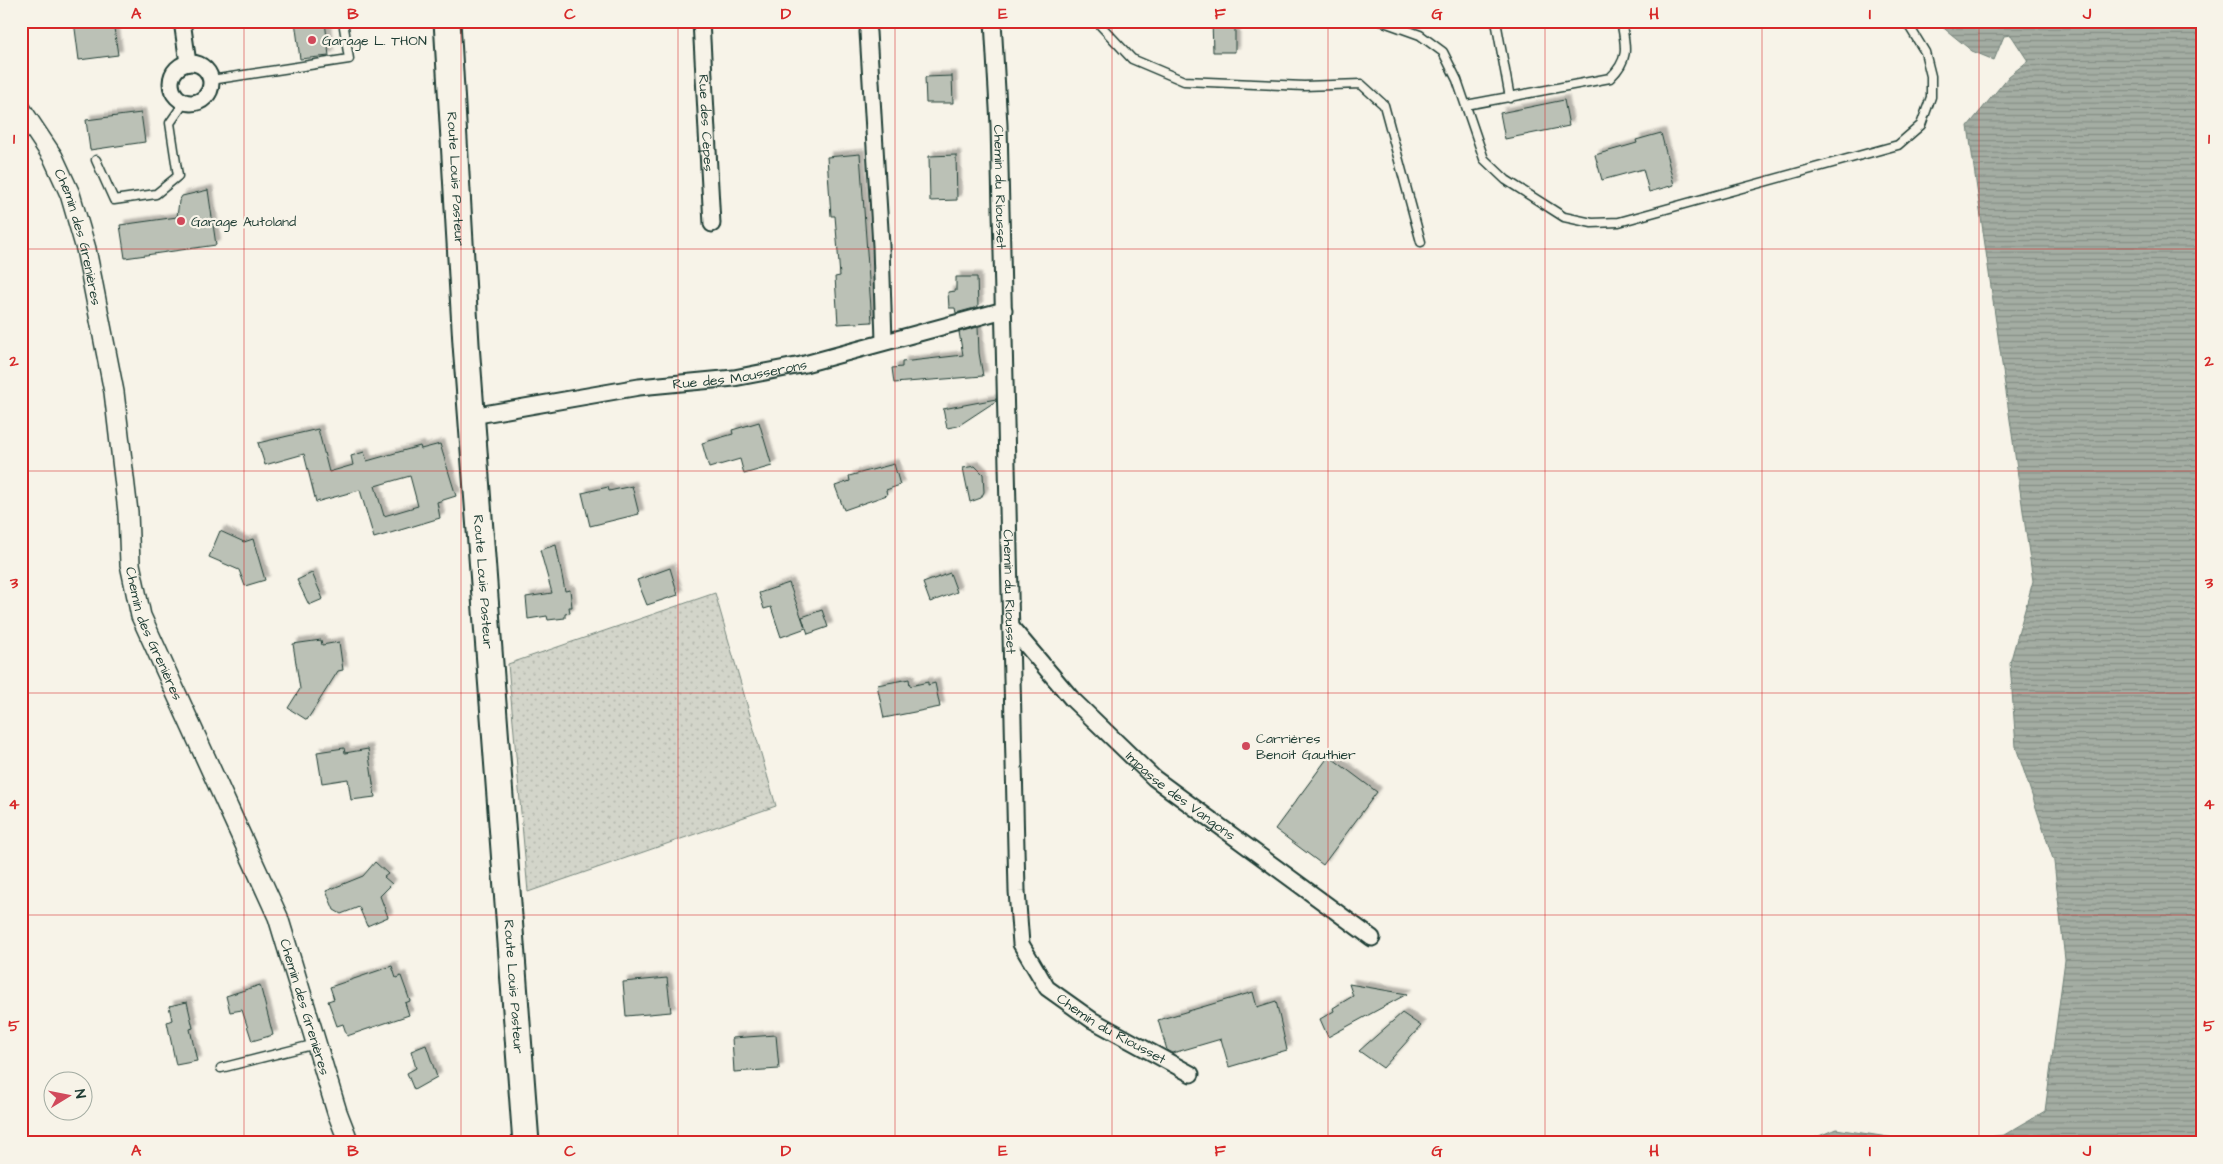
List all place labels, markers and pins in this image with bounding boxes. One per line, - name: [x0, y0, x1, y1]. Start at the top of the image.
- place label: Garage L. THON: [322, 31, 427, 51]
- marker: Garage L. THON: [306, 34, 318, 46]
- place label: Garage Autoland: [191, 212, 296, 232]
- marker: Garage Autoland: [175, 215, 187, 227]
- place label: Carrières Benoit Gauthier: [1256, 729, 1356, 765]
- marker: Carrières Benoit Gauthier: [1240, 740, 1252, 752]

